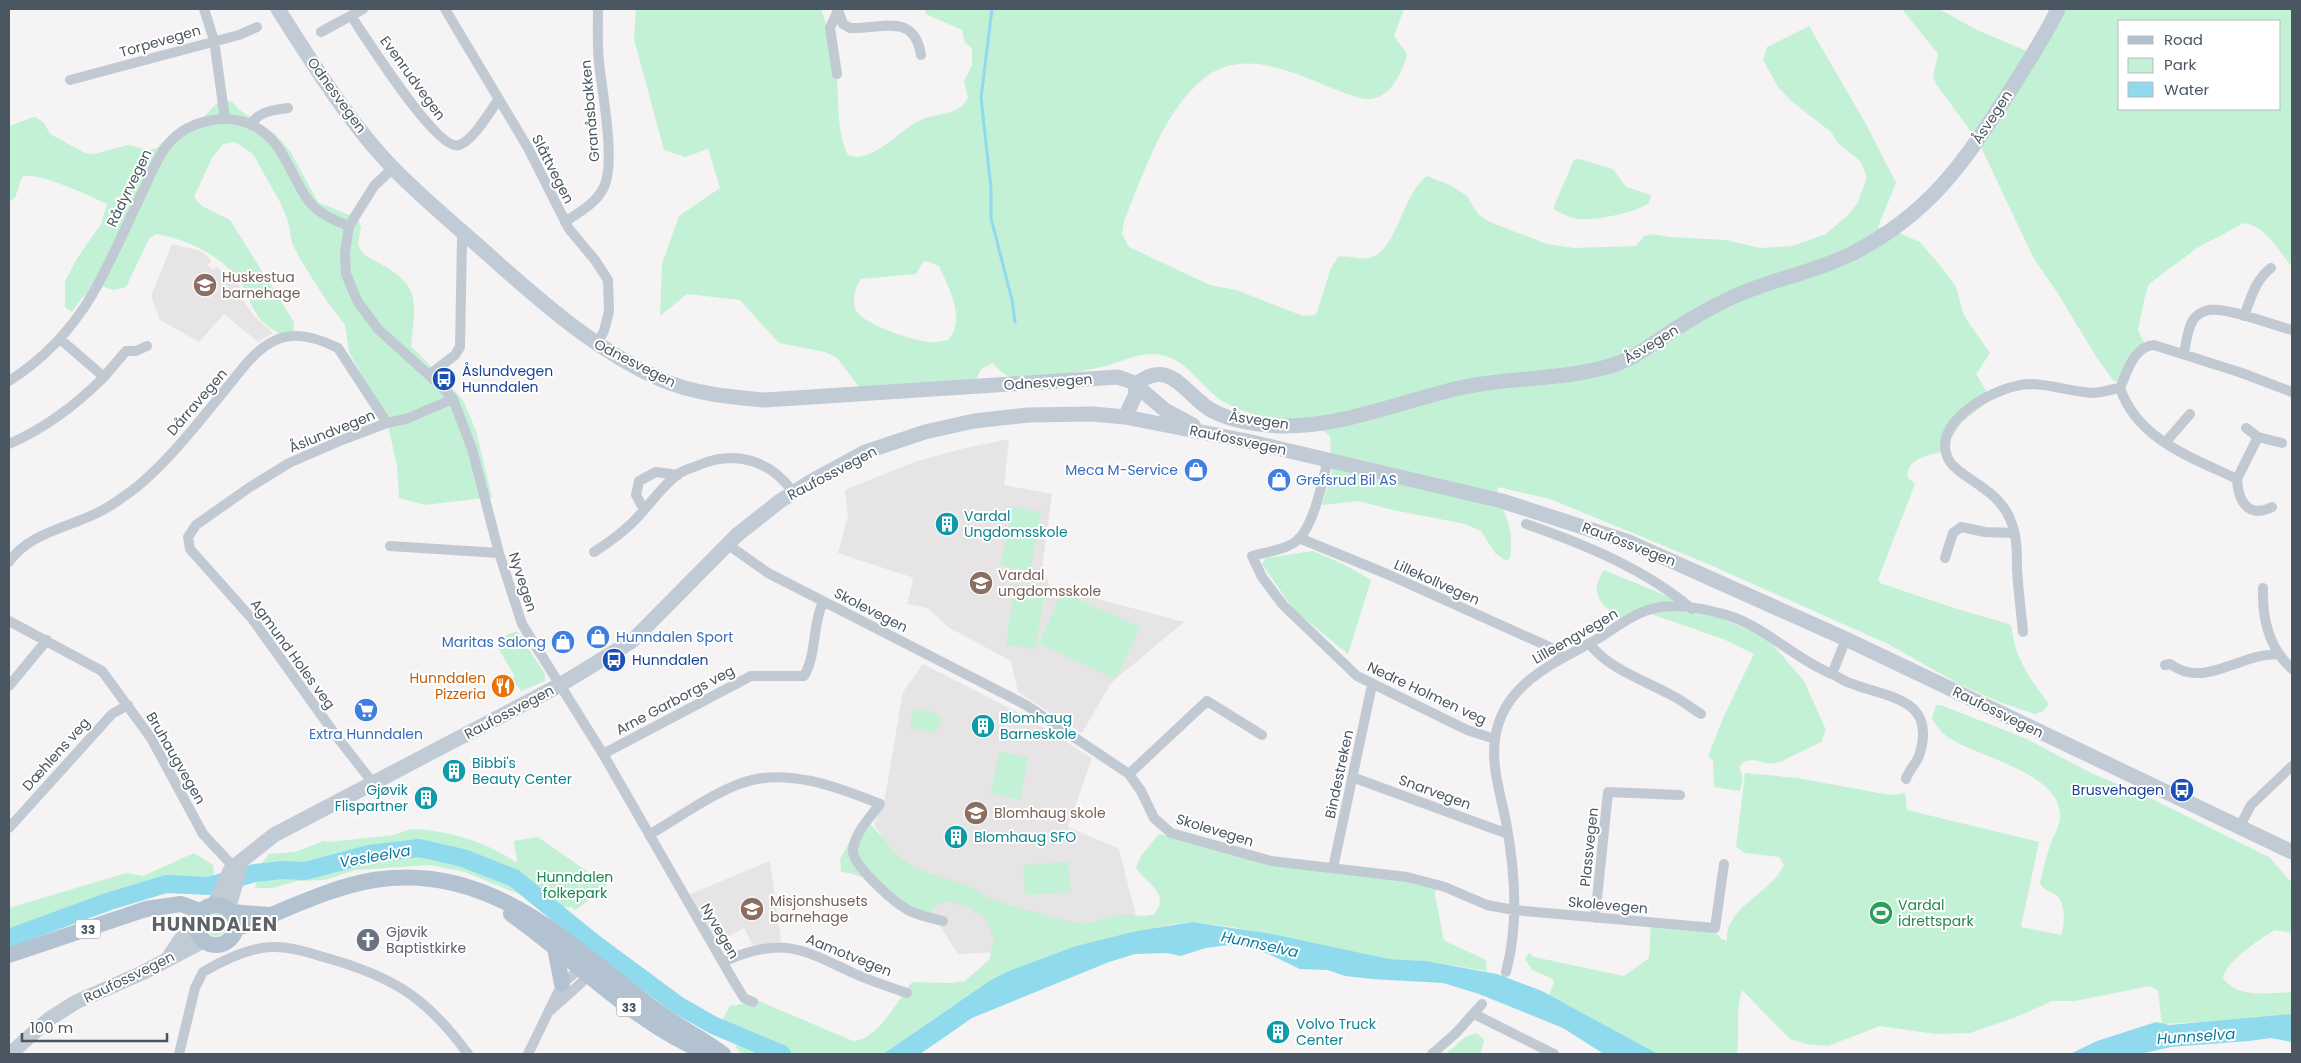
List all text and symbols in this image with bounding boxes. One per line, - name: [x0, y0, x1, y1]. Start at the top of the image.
- street label: Torpevegen: [117, 20, 203, 62]
- legend: [2118, 20, 2281, 110]
- text: Road: [2164, 29, 2203, 50]
- street label: Evenrudvegen: [376, 32, 450, 124]
- street label: Odnesvegen: [303, 53, 371, 137]
- text: Park: [2164, 54, 2196, 75]
- street label: Granåsbakken: [576, 59, 604, 163]
- text: Water: [2164, 79, 2210, 100]
- street label: Åsvegen: [1967, 86, 2017, 148]
- street label: Slåttvegen: [527, 131, 579, 207]
- street label: Rådyrvegen: [102, 146, 156, 230]
- place label: Huskestua barnehage: [222, 267, 301, 303]
- school or university icon: Huskestua barnehage: [192, 272, 218, 298]
- street label: Åsvegen: [1620, 320, 1682, 368]
- street label: Odnesvegen: [591, 334, 679, 392]
- place label: Åslundvegen Hunndalen: [462, 361, 553, 397]
- street label: Dårravegen: [162, 364, 232, 440]
- bus stop icon: Åslundvegen Hunndalen: [431, 366, 457, 392]
- street label: Odnesvegen: [1003, 369, 1093, 395]
- street label: Åslundvegen: [286, 405, 378, 457]
- street label: Åsvegen: [1228, 406, 1290, 434]
- street label: Raufossvegen: [1188, 420, 1288, 460]
- street label: Raufossvegen: [784, 441, 880, 505]
- shop icon: Meca M-Service: [1183, 457, 1209, 483]
- place label: Meca M-Service: [1065, 460, 1178, 480]
- shop icon: Grefsrud Bil AS: [1266, 467, 1292, 493]
- place label: Grefsrud Bil AS: [1296, 470, 1397, 490]
- place label: Vardal Ungdomsskole: [964, 506, 1068, 542]
- building icon: Vardal Ungdomsskole: [934, 511, 960, 537]
- street label: Raufossvegen: [1579, 517, 1679, 571]
- street label: Nyvegen: [504, 550, 542, 614]
- street label: Lillekollvegen: [1391, 554, 1483, 610]
- place label: Vardal ungdomsskole: [998, 565, 1101, 601]
- school or university icon: Vardal ungdomsskole: [968, 570, 994, 596]
- street label: Skolevegen: [831, 583, 911, 637]
- street label: Agmund Holes veg: [246, 595, 340, 713]
- street label: Lilleengvegen: [1529, 603, 1621, 669]
- shop icon: Hunndalen Sport: [585, 624, 611, 650]
- place label: Hunndalen Sport: [616, 627, 733, 647]
- shop icon: Maritas Salong: [550, 629, 576, 655]
- place label: Maritas Salong: [442, 632, 546, 652]
- bus stop icon: Hunndalen: [601, 647, 627, 673]
- place label: Hunndalen: [632, 650, 709, 670]
- street label: Nedre Holmen veg: [1364, 657, 1490, 729]
- street label: Arne Garborgs veg: [612, 660, 738, 740]
- place label: Hunndalen Pizzeria: [409, 668, 486, 704]
- restaurant icon: Hunndalen Pizzeria: [490, 673, 516, 699]
- street label: Raufossvegen: [461, 680, 557, 744]
- street label: Raufossvegen: [1949, 681, 2047, 743]
- supermarket icon: Extra Hunndalen: [353, 697, 379, 723]
- street label: Bruhaugvegen: [142, 708, 210, 808]
- place label: Blomhaug Barneskole: [1000, 708, 1077, 744]
- street label: Dæhlens veg: [18, 713, 94, 795]
- building icon: Blomhaug Barneskole: [970, 713, 996, 739]
- place label: Extra Hunndalen: [309, 724, 423, 744]
- street label: Bindestreken: [1320, 728, 1358, 820]
- place label: Bibbi's Beauty Center: [472, 753, 572, 789]
- building icon: Bibbi's Beauty Center: [441, 758, 467, 784]
- street label: Snarvegen: [1396, 770, 1474, 814]
- bus stop icon: Brusvehagen: [2169, 777, 2195, 803]
- place label: Gjøvik Flispartner: [335, 780, 409, 816]
- place label: Brusvehagen: [2072, 780, 2164, 800]
- building icon: Gjøvik Flispartner: [413, 785, 439, 811]
- school or university icon: Blomhaug skole: [963, 800, 989, 826]
- place label: Blomhaug skole: [994, 803, 1106, 823]
- street label: Plassvegen: [1575, 807, 1603, 887]
- street label: Skolevegen: [1174, 809, 1256, 851]
- building icon: Blomhaug SFO: [943, 824, 969, 850]
- place label: Blomhaug SFO: [974, 827, 1076, 847]
- water label: Vesleelva: [338, 839, 412, 873]
- park label: Hunndalen folkepark: [537, 867, 613, 903]
- place label: Misjonshusets barnehage: [770, 891, 868, 927]
- street label: Skolevegen: [1567, 892, 1649, 918]
- place label: Vardal idrettspark: [1898, 895, 1974, 931]
- school or university icon: Misjonshusets barnehage: [739, 896, 765, 922]
- street label: Nyvegen: [696, 899, 744, 963]
- sports icon: Vardal idrettspark: [1868, 900, 1894, 926]
- district label: HUNNDALEN: [152, 911, 278, 938]
- road number: 33: [76, 920, 100, 939]
- place label: Gjøvik Baptistkirke: [386, 922, 467, 958]
- water label: Hunnselva: [1219, 926, 1301, 962]
- church icon: Gjøvik Baptistkirke: [355, 927, 381, 953]
- street label: Aamotvegen: [803, 929, 895, 981]
- street label: Raufossvegen: [80, 946, 178, 1008]
- road number: 33: [616, 998, 642, 1016]
- scale bar: [22, 1010, 168, 1042]
- place label: Volvo Truck Center: [1296, 1014, 1377, 1050]
- text: 100 m: [30, 1017, 73, 1038]
- building icon: Volvo Truck Center: [1265, 1019, 1291, 1045]
- water label: Hunnselva: [2156, 1023, 2236, 1049]

